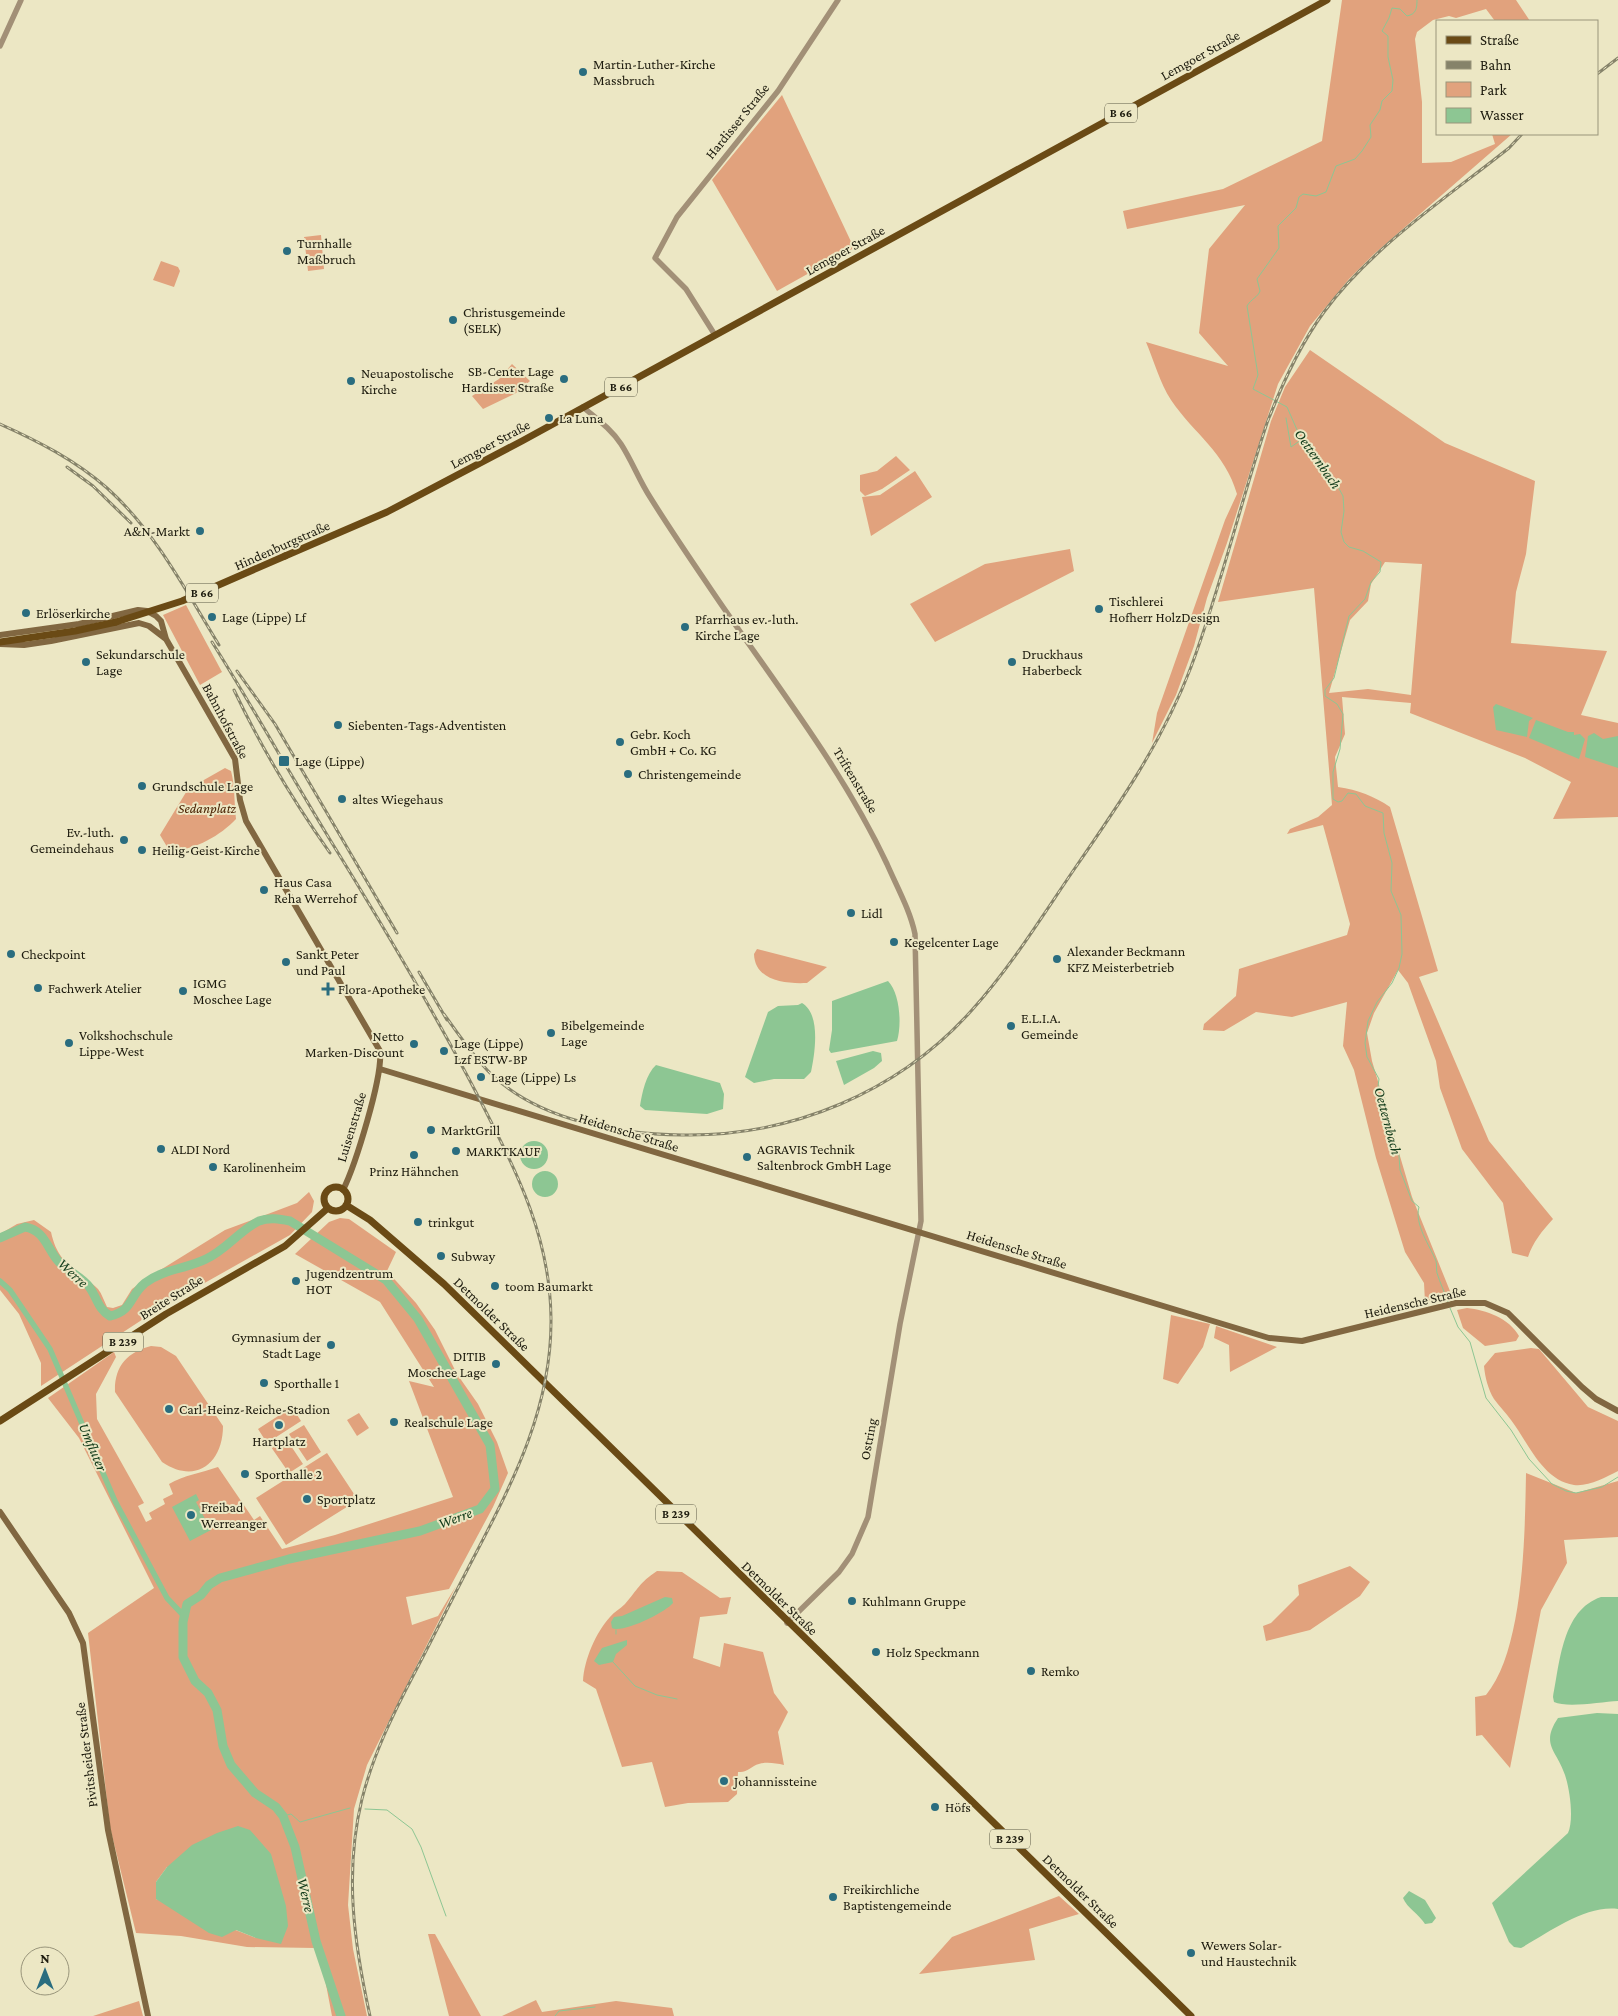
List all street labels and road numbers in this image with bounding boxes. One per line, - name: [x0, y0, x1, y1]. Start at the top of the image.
- street label: Lemgoer Straße: [1158, 27, 1242, 83]
- street label: Hardisser Straße: [702, 80, 772, 162]
- road number: B 66: [1105, 104, 1137, 122]
- street label: Lemgoer Straße: [803, 222, 887, 278]
- road number: B 66: [605, 378, 637, 397]
- street label: Lemgoer Straße: [447, 416, 533, 472]
- street label: Hindenburgstraße: [232, 517, 332, 573]
- road number: B 66: [186, 584, 218, 602]
- street label: Bahnhofstraße: [199, 681, 253, 761]
- street label: Triftenstraße: [830, 744, 882, 816]
- street label: Luisenstraße: [333, 1090, 369, 1164]
- street label: Heidensche Straße: [577, 1109, 681, 1155]
- street label: Heidensche Straße: [965, 1226, 1069, 1272]
- street label: Breite Straße: [136, 1271, 206, 1323]
- street label: Detmolder Straße: [451, 1274, 533, 1354]
- street label: Heidensche Straße: [1363, 1283, 1467, 1321]
- road number: B 239: [103, 1332, 143, 1351]
- street label: Ostring: [856, 1416, 880, 1461]
- road number: B 239: [656, 1505, 696, 1524]
- street label: Detmolder Straße: [739, 1558, 821, 1638]
- street label: Pivitsheider Straße: [72, 1702, 100, 1808]
- road number: B 239: [990, 1830, 1030, 1848]
- street label: Detmolder Straße: [1040, 1851, 1122, 1931]

